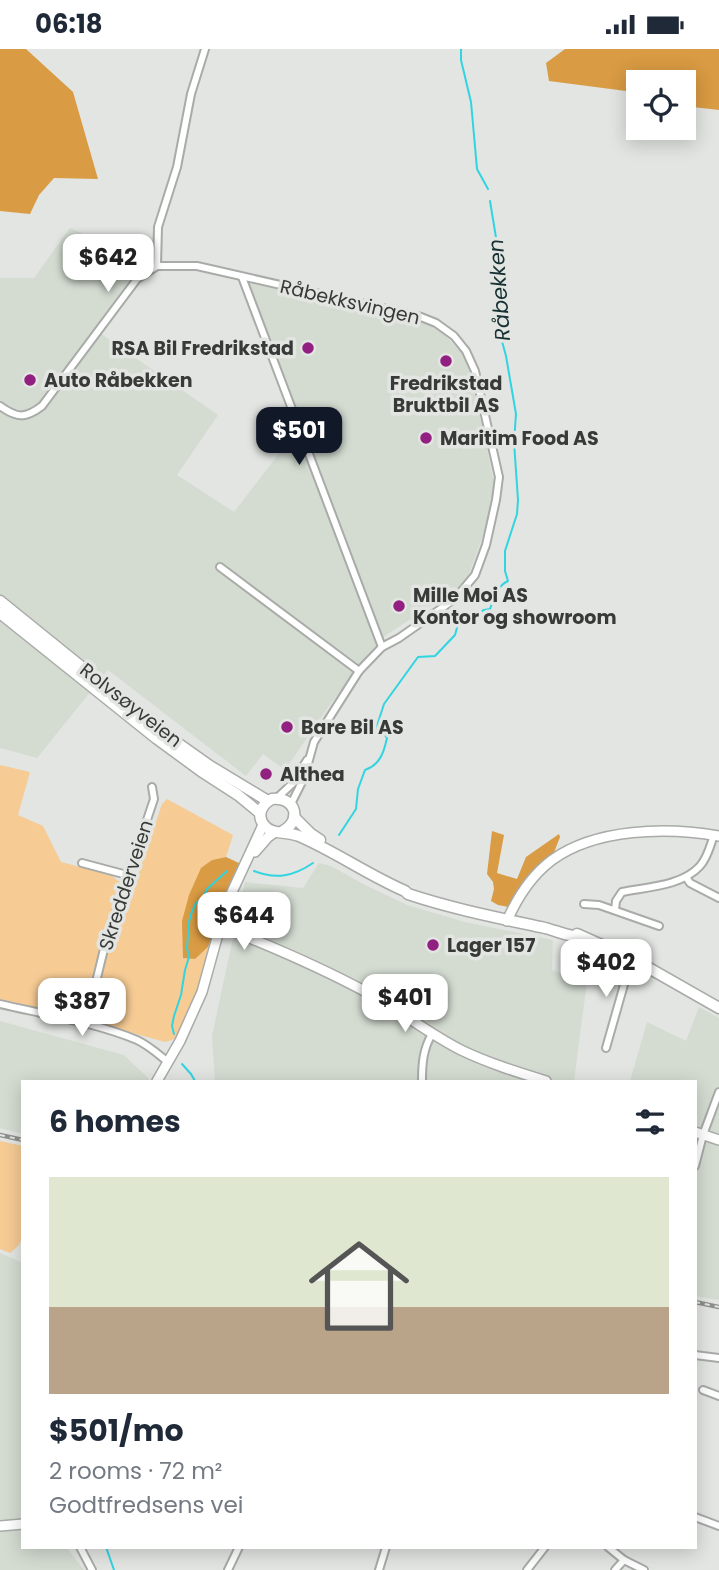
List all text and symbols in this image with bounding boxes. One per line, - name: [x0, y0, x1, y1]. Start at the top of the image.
- text: 06:18: [35, 6, 103, 42]
- map controls: [626, 70, 696, 140]
- button: locate: [626, 70, 696, 140]
- pin: $642: [67, 235, 149, 294]
- water label: Råbekken: [481, 238, 517, 342]
- text: $642: [79, 241, 137, 273]
- street label: Råbekksvingen: [277, 273, 423, 331]
- place label: RSA Bil Fredrikstad: [111, 335, 294, 362]
- marker: RSA Bil Fredrikstad: [300, 340, 316, 356]
- marker: Fredrikstad Bruktbil AS: [438, 353, 454, 369]
- place label: Auto Råbekken: [44, 367, 193, 394]
- place label: Fredrikstad Bruktbil AS: [390, 370, 502, 419]
- marker: Auto Råbekken: [22, 372, 38, 388]
- pin: $501: [258, 407, 340, 467]
- text: $501: [272, 414, 326, 446]
- place label: Maritim Food AS: [440, 425, 599, 452]
- marker: Maritim Food AS: [418, 430, 434, 446]
- place label: Mille Moi AS Kontor og showroom: [413, 582, 617, 631]
- marker: Mille Moi AS Kontor og showroom: [391, 598, 407, 614]
- street label: Rolvsøyveien: [74, 657, 188, 753]
- place label: Bare Bil AS: [301, 714, 404, 741]
- marker: Bare Bil AS: [279, 719, 295, 735]
- place label: Althea: [280, 761, 345, 788]
- marker: Althea: [258, 766, 274, 782]
- street label: Skredderveien: [92, 816, 160, 954]
- pin: $644: [203, 893, 285, 952]
- text: $644: [214, 899, 274, 931]
- place label: Lager 157: [447, 932, 535, 959]
- marker: Lager 157: [425, 937, 441, 953]
- pin: $402: [565, 939, 647, 999]
- text: $402: [577, 946, 635, 978]
- pin: $401: [364, 975, 446, 1034]
- pin: $387: [41, 979, 123, 1038]
- text: $401: [378, 981, 432, 1013]
- text: $387: [54, 985, 110, 1017]
- text: 6 homes: [49, 1100, 181, 1143]
- icon: filters: [631, 1103, 669, 1141]
- icon: home: [296, 1223, 422, 1349]
- text: $501/mo: [49, 1409, 184, 1452]
- text: 2 rooms · 72 m²: [49, 1455, 222, 1487]
- text: Godtfredsens vei: [49, 1489, 243, 1521]

